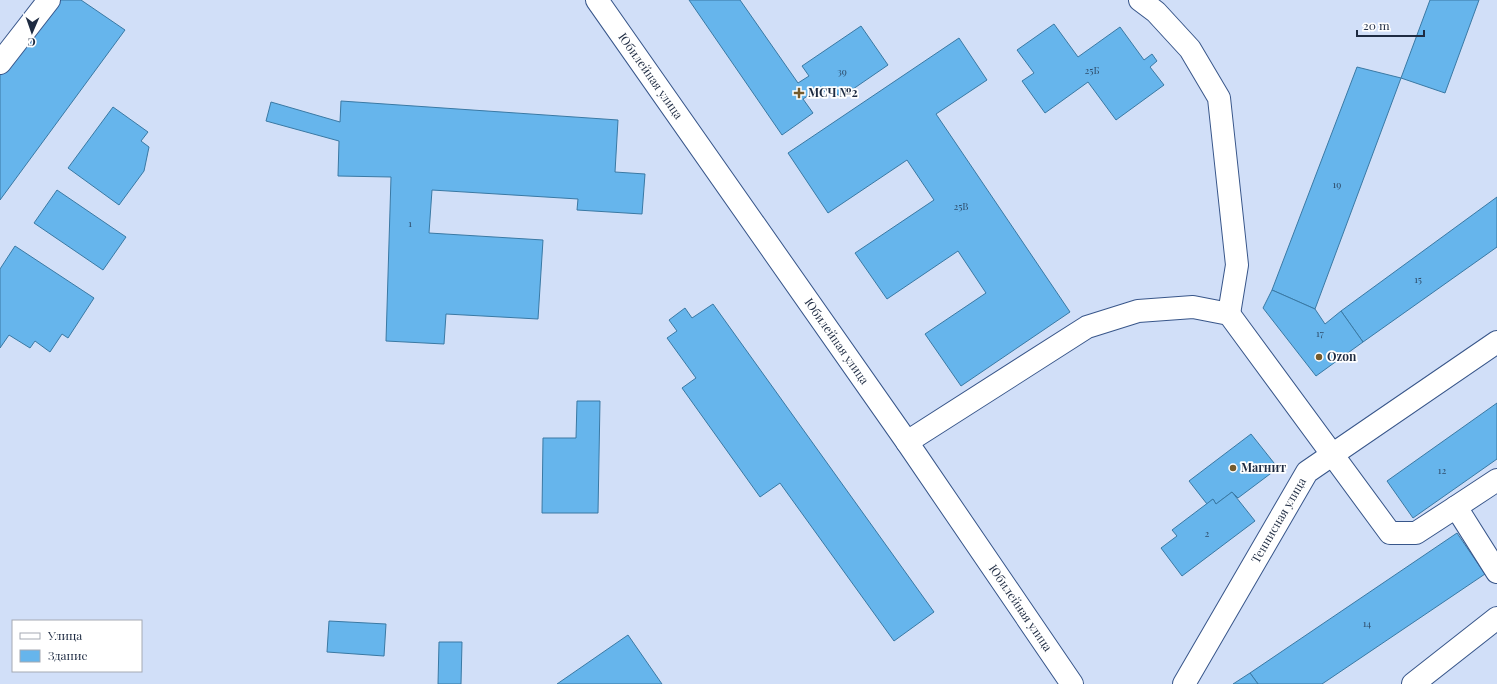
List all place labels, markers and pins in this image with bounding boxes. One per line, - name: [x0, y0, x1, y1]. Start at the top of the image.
- place label: МСЧ №2: [808, 84, 858, 100]
- marker: МСЧ №2: [793, 87, 805, 99]
- place label: Ozon: [1327, 348, 1357, 364]
- marker: Ozon: [1314, 352, 1324, 362]
- place label: Магнит: [1241, 459, 1286, 475]
- marker: Магнит: [1228, 463, 1238, 473]

